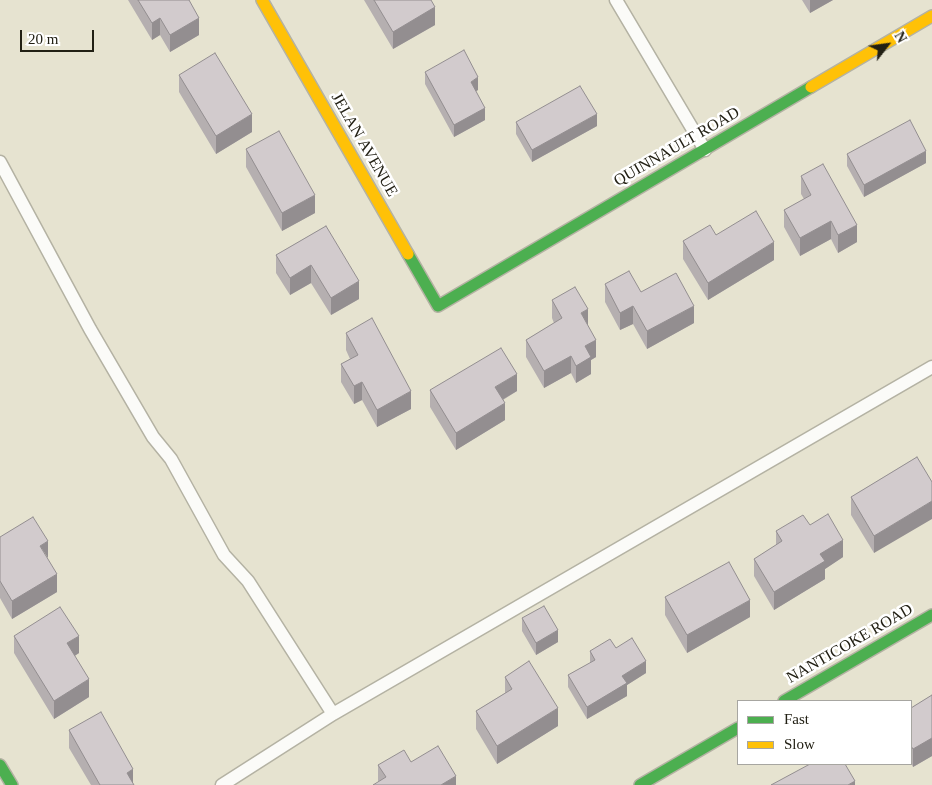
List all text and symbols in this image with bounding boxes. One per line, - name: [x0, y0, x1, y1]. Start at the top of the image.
- scale bar: [22, 20, 96, 52]
- north arrow: [862, 20, 912, 70]
- text: N: [891, 29, 909, 45]
- text: 20 m: [28, 31, 58, 47]
- street label: JELAN AVENUE: [327, 90, 401, 200]
- street label: QUINNAULT ROAD: [611, 103, 743, 191]
- street label: NANTICOKE ROAD: [783, 600, 917, 688]
- legend: [737, 700, 912, 765]
- text: Fast: [784, 711, 809, 727]
- text: Slow: [784, 736, 815, 752]

